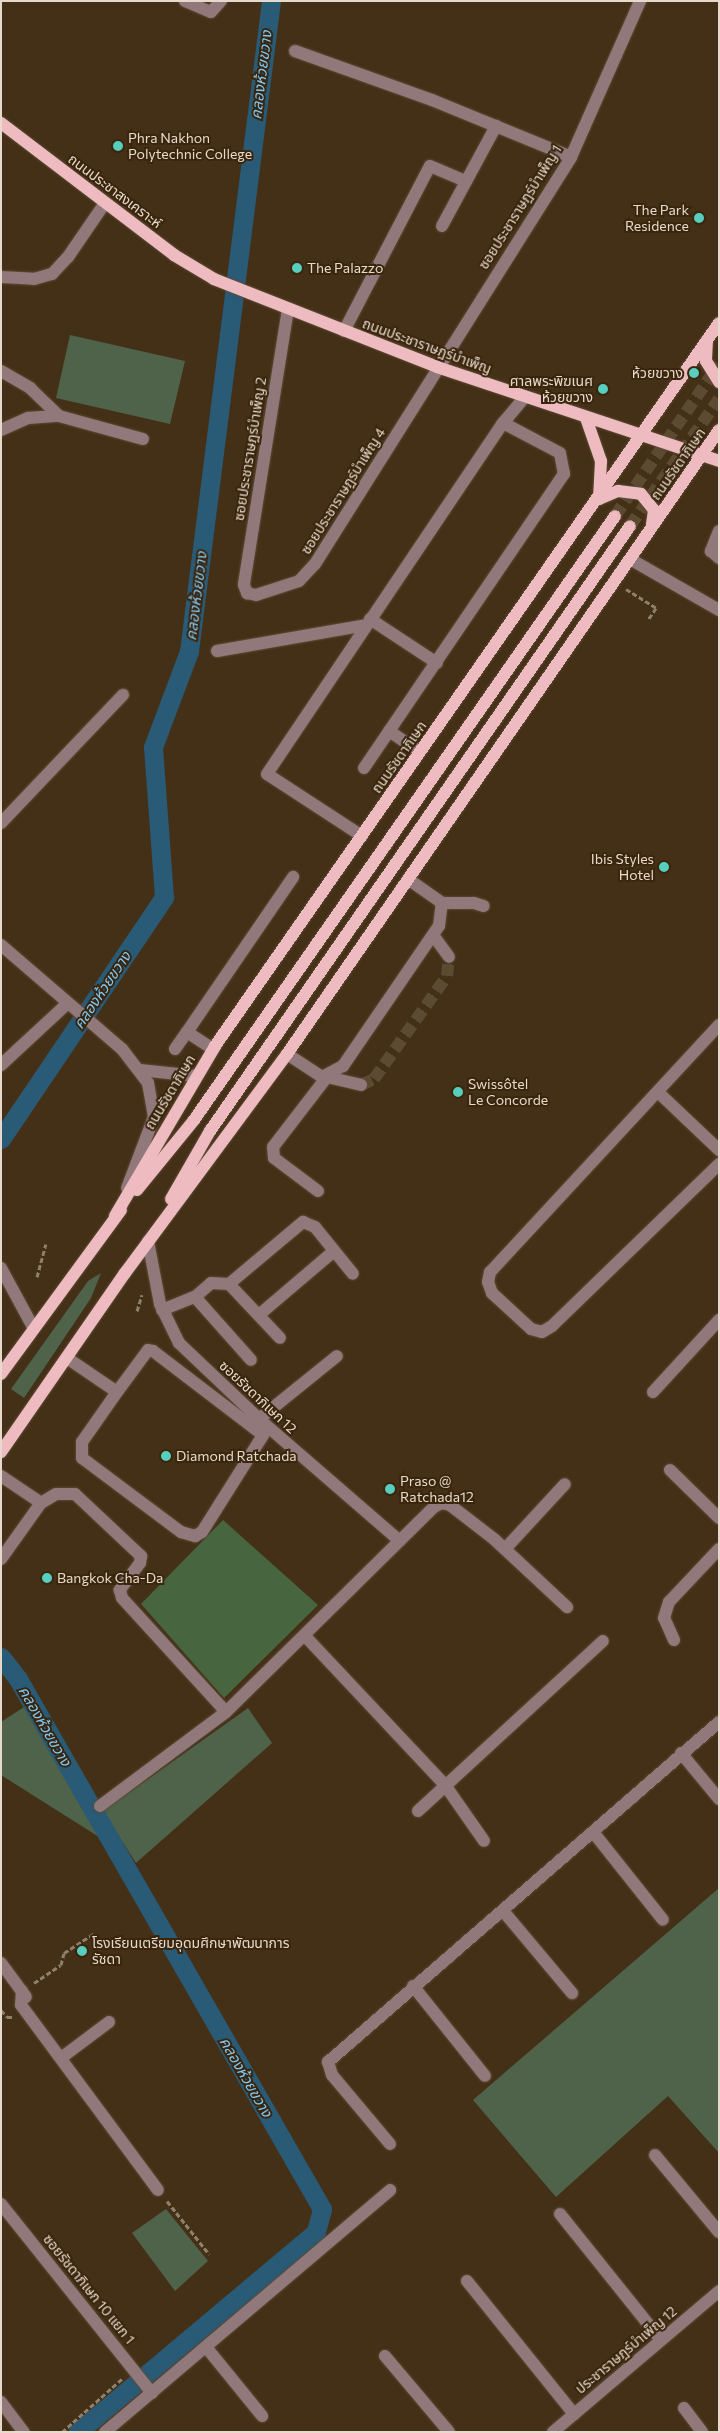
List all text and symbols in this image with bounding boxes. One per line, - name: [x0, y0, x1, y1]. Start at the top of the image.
- water label: คลองห้วยขวาง: [247, 30, 275, 120]
- place label: Phra Nakhon Polytechnic College: [128, 130, 252, 162]
- marker: Phra Nakhon Polytechnic College: [112, 140, 124, 152]
- street label: ซอยประชาราษฎร์บำเพ็ญ 1: [475, 142, 565, 272]
- street label: ถนนประชาสงเคราะห์: [65, 150, 165, 232]
- place label: The Park Residence: [625, 202, 689, 234]
- marker: The Park Residence: [693, 212, 705, 224]
- place label: The Palazzo: [307, 260, 383, 276]
- marker: The Palazzo: [291, 262, 303, 274]
- street label: ถนนประชาราษฎร์บำเพ็ญ: [360, 315, 494, 377]
- place label: ห้วยขวาง: [632, 365, 683, 381]
- marker: ห้วยขวาง: [687, 366, 701, 380]
- place label: ศาลพระพิฆเนศ ห้วยขวาง: [510, 373, 593, 406]
- street label: ซอยประชาราษฎร์บำเพ็ญ 2: [230, 376, 270, 522]
- marker: ศาลพระพิฆเนศ ห้วยขวาง: [597, 383, 609, 395]
- street label: ซอยประชาราษฎร์บำเพ็ญ 4: [297, 425, 389, 557]
- street label: ถนนรัชดาภิเษก: [647, 425, 709, 503]
- water label: คลองห้วยขวาง: [182, 551, 210, 641]
- street label: ถนนรัชดาภิเษก: [368, 718, 430, 796]
- place label: Ibis Styles Hotel: [591, 851, 654, 884]
- marker: Ibis Styles Hotel: [658, 861, 670, 873]
- water label: คลองห้วยขวาง: [70, 948, 134, 1032]
- street label: ถนนรัชดาภิเษก: [141, 1052, 199, 1132]
- place label: Swissôtel Le Concorde: [468, 1076, 548, 1108]
- marker: Swissôtel Le Concorde: [452, 1086, 464, 1098]
- street label: ซอยรัชดาภิเษก 12: [216, 1357, 300, 1437]
- place label: Diamond Ratchada: [176, 1448, 297, 1464]
- marker: Diamond Ratchada: [160, 1450, 172, 1462]
- place label: Praso @ Ratchada12: [400, 1473, 474, 1505]
- marker: Praso @ Ratchada12: [384, 1483, 396, 1495]
- place label: Bangkok Cha-Da: [57, 1570, 163, 1586]
- marker: Bangkok Cha-Da: [41, 1572, 53, 1584]
- water label: คลองห้วยขวาง: [15, 1683, 75, 1769]
- place label: โรงเรียนเตรียมอุดมศึกษาพัฒนาการ รัชดา: [92, 1935, 290, 1968]
- marker: โรงเรียนเตรียมอุดมศึกษาพัฒนาการ รัชดา: [76, 1945, 88, 1957]
- water label: คลองห้วยขวาง: [216, 2034, 276, 2120]
- street label: ซอยรัชดาภิเษก 10 แยก 1: [40, 2231, 138, 2347]
- street label: ประชาราษฎร์บำเพ็ญ 12: [572, 2303, 680, 2397]

